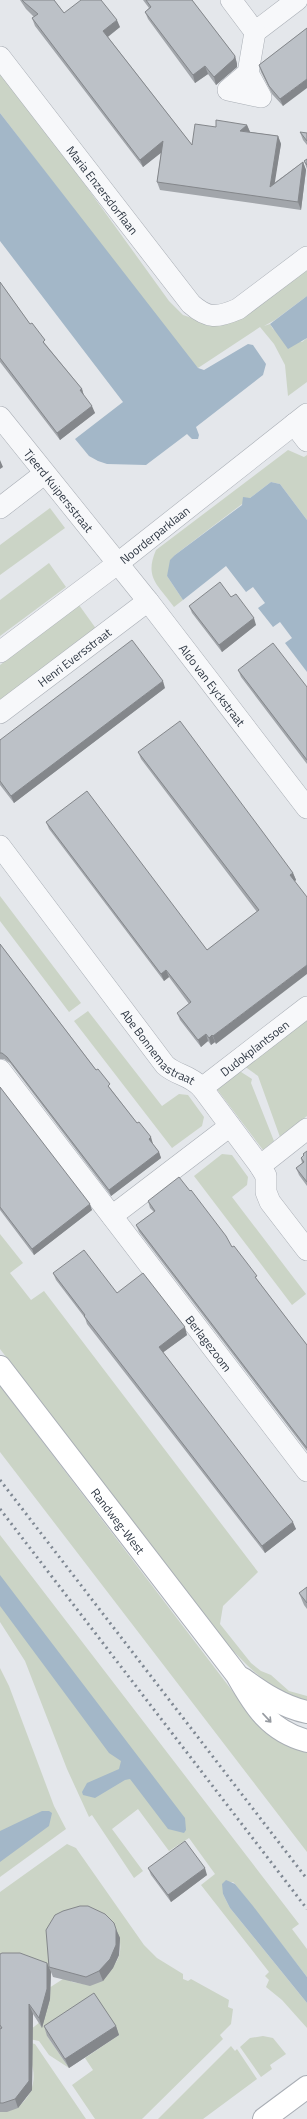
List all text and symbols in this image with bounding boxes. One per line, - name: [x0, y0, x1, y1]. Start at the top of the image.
- street label: Maria Enzersdorflaan: [62, 141, 143, 238]
- street label: Tjeerd Kuipersstraat: [20, 444, 99, 537]
- street label: Noorderparklaan: [115, 501, 194, 568]
- street label: Henri Eversstraat: [33, 622, 116, 691]
- street label: Aldo van Eyckstraat: [175, 640, 251, 731]
- street label: Abe Bonnemastraat: [117, 1005, 200, 1090]
- street label: Dudokplantsoen: [216, 1015, 293, 1080]
- street label: Berlagezoom: [181, 1311, 237, 1375]
- street label: Randweg-West: [87, 1484, 150, 1558]
- one-way arrow: [262, 1713, 271, 1723]

